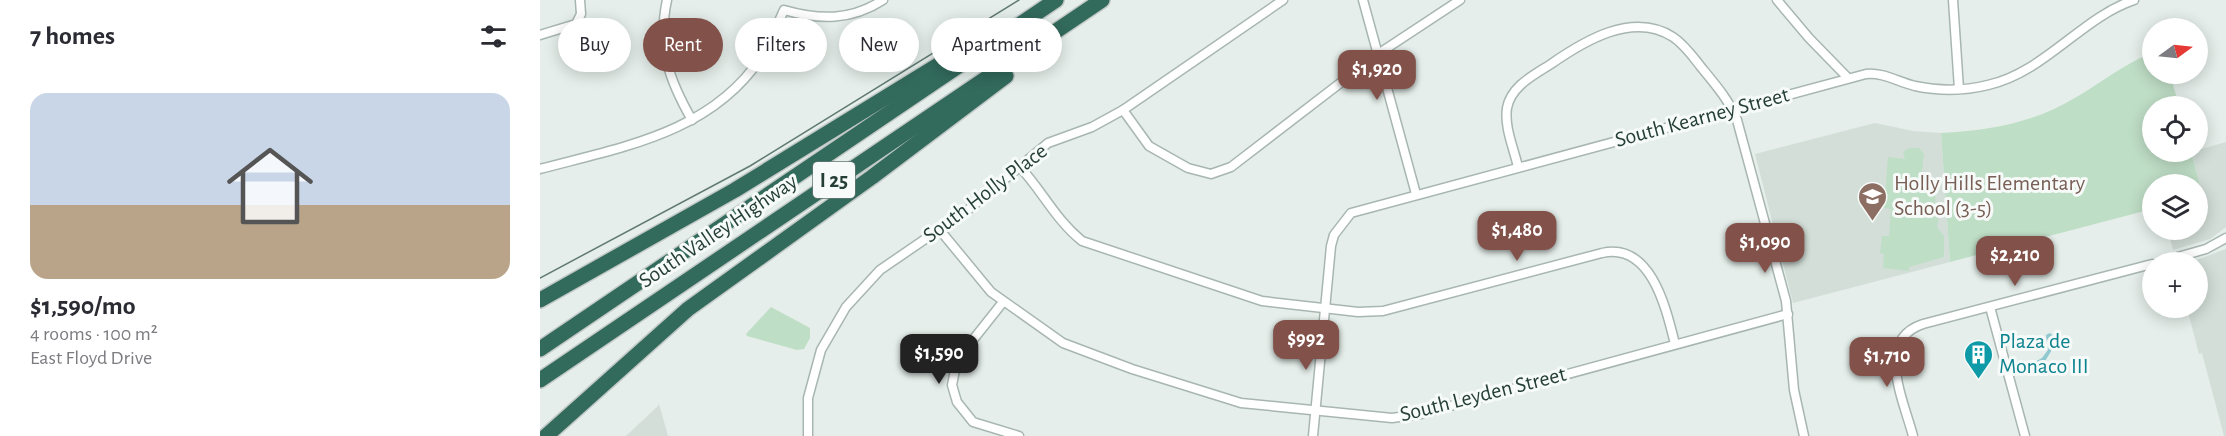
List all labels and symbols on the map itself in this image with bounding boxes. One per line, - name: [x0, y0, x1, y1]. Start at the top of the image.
- north arrow: [2142, 18, 2208, 84]
- pin: $1,920: [1328, 50, 1426, 101]
- street label: South Kearney Street: [1613, 83, 1791, 151]
- street label: South Holly Place: [919, 139, 1051, 247]
- road number: I 25: [813, 162, 855, 198]
- street label: South Valley Highway: [635, 170, 801, 292]
- place label: Holly Hills Elementary School (3-5): [1894, 172, 2086, 219]
- school or university icon: Holly Hills Elementary School (3-5): [1857, 180, 1889, 222]
- pin: $1,480: [1468, 211, 1566, 262]
- pin: $1,090: [1716, 223, 1814, 274]
- pin: $2,210: [1966, 236, 2064, 287]
- pin: $992: [1270, 320, 1342, 371]
- place label: Plaza de Monaco III: [1999, 330, 2089, 377]
- pin: $1,590: [890, 334, 988, 385]
- pin: $1,710: [1838, 337, 1936, 388]
- building icon: Plaza de Monaco III: [1962, 338, 1994, 380]
- street label: South Leyden Street: [1398, 363, 1568, 425]

